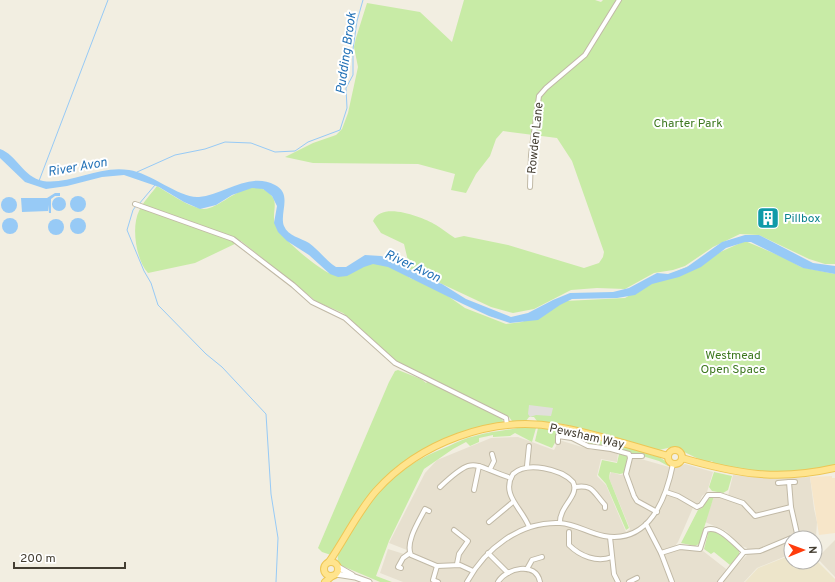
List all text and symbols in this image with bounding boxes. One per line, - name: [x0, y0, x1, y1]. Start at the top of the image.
- water label: Pudding Brook: [333, 11, 361, 95]
- street label: Rowden Lane: [524, 101, 548, 175]
- park label: Charter Park: [653, 116, 723, 132]
- water label: River Avon: [46, 155, 108, 181]
- building icon: Pillbox: [755, 205, 781, 231]
- place label: Pillbox: [784, 211, 820, 227]
- water label: River Avon: [382, 247, 443, 287]
- park label: Westmead Open Space: [700, 348, 766, 378]
- street label: Pewsham Way: [548, 421, 626, 453]
- north arrow: [783, 530, 823, 570]
- scale bar: [14, 544, 125, 570]
- text: N: [805, 546, 819, 554]
- text: 200 m: [20, 551, 56, 567]

